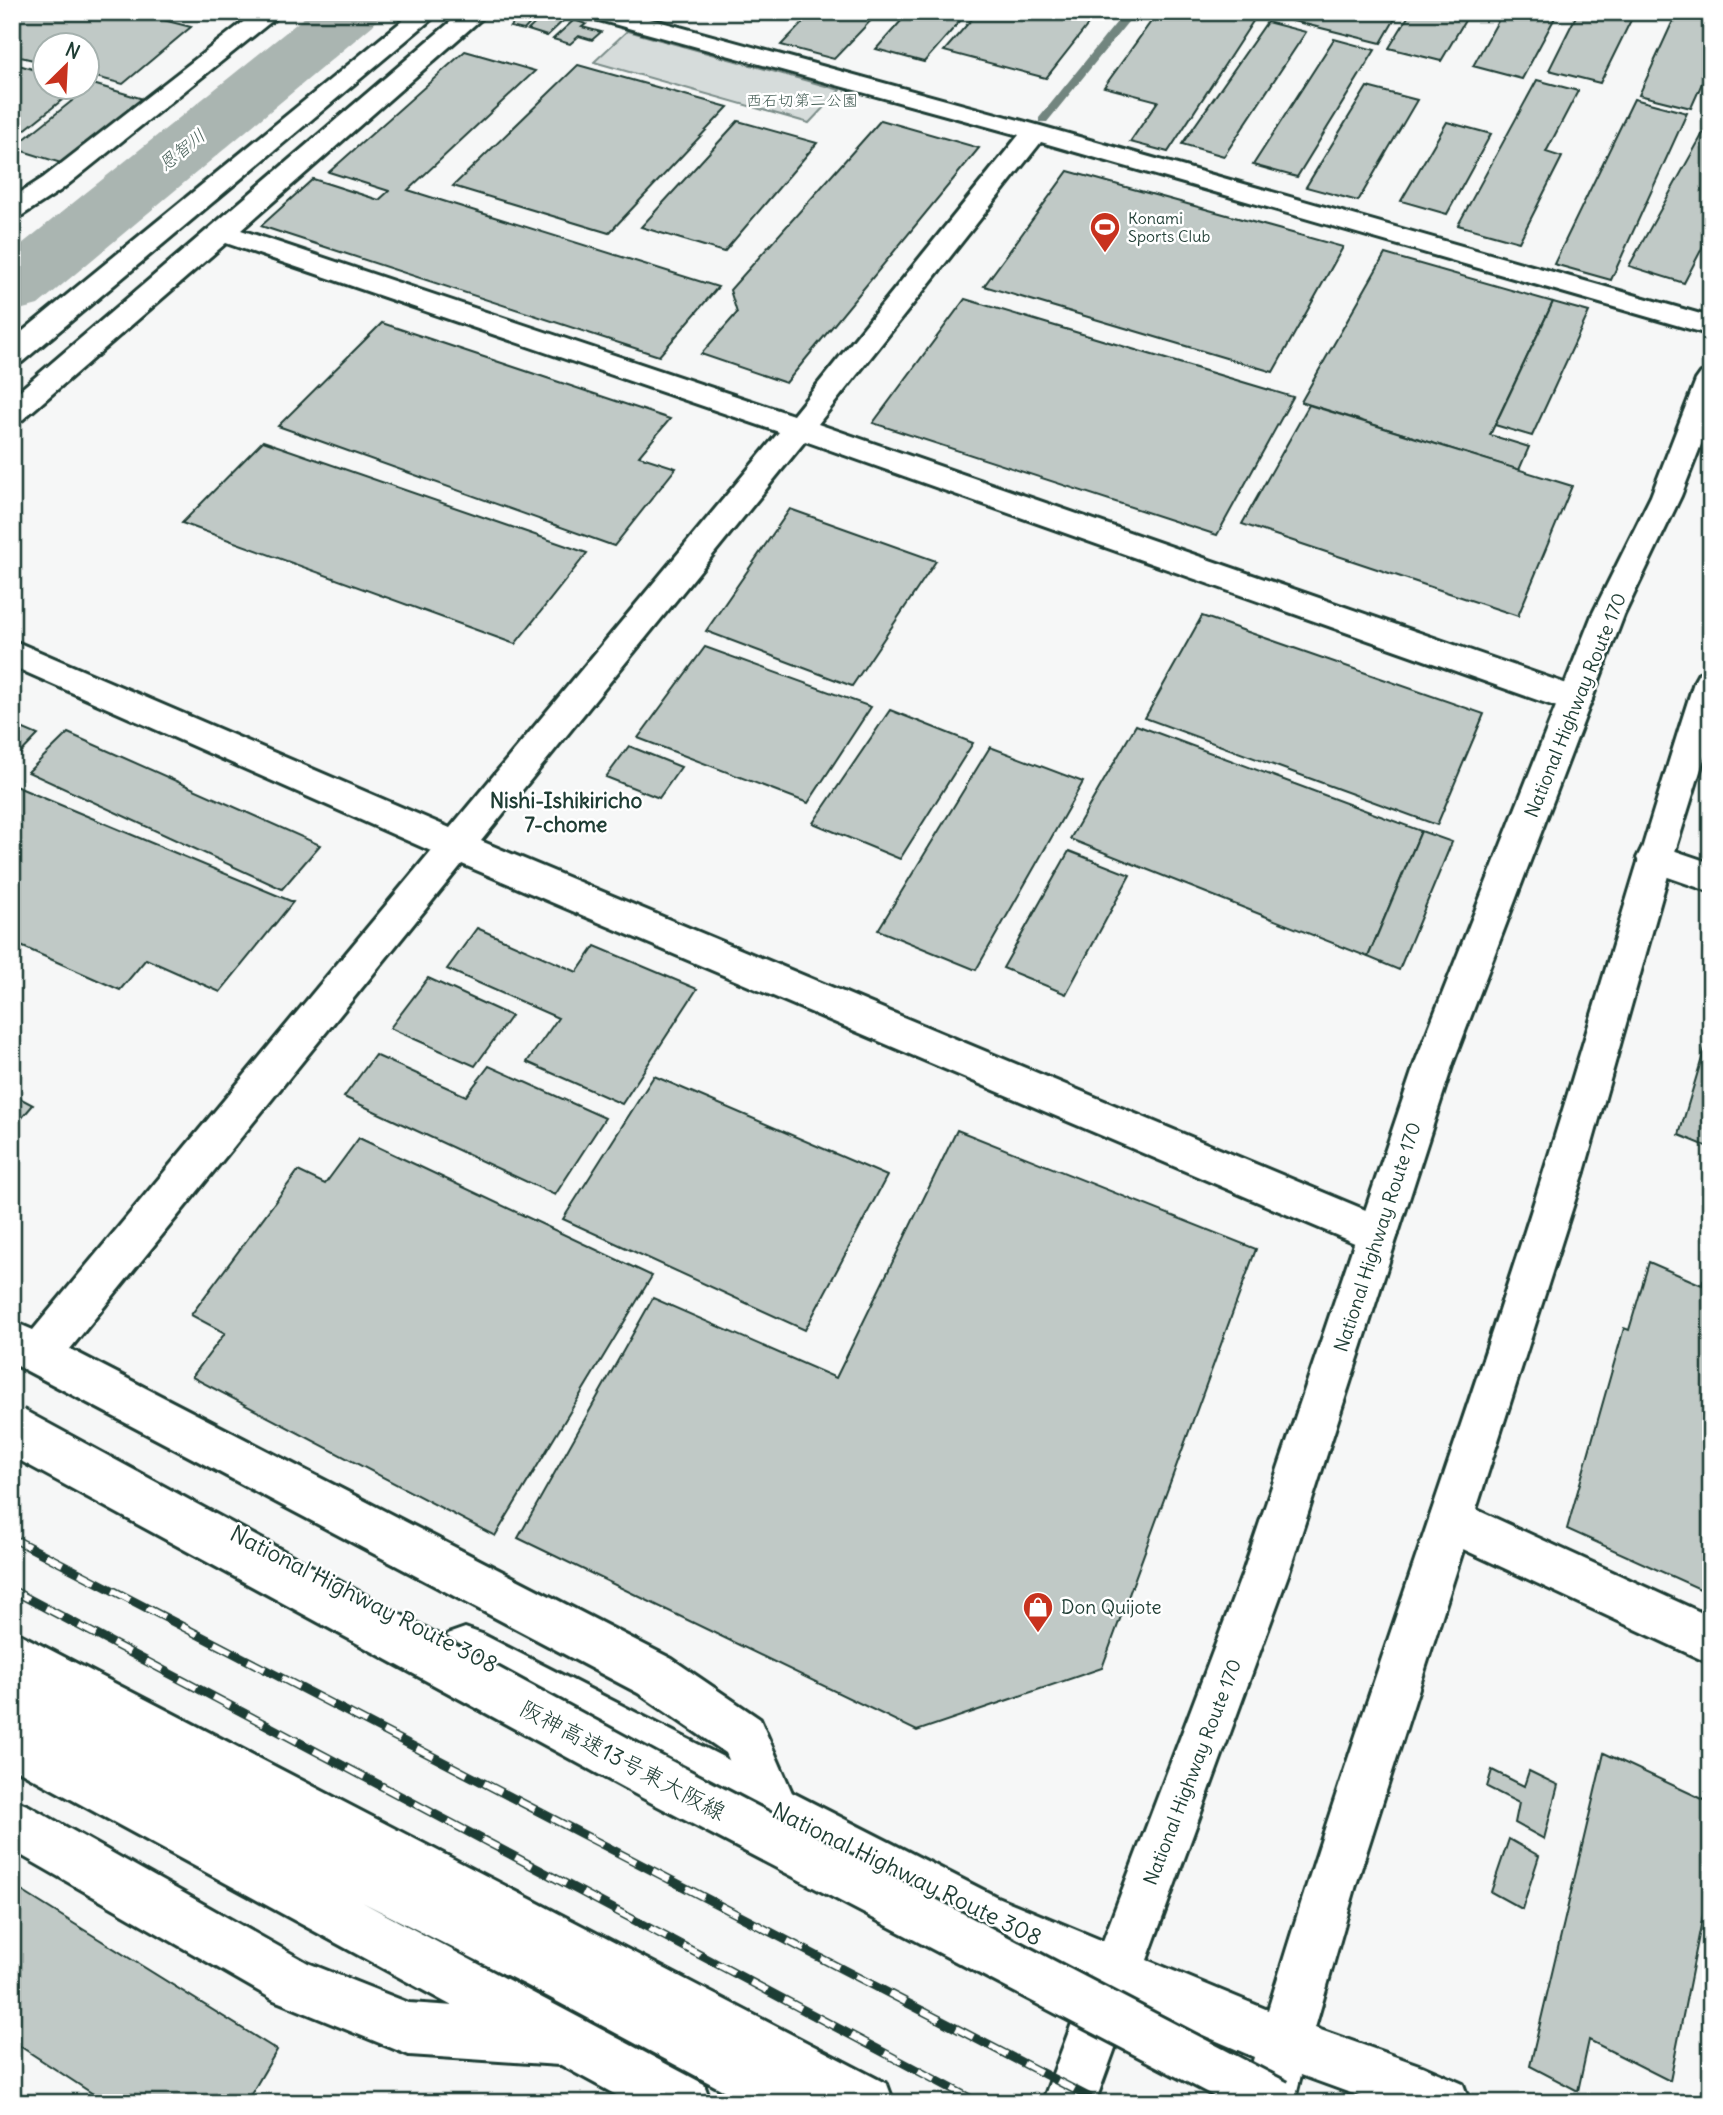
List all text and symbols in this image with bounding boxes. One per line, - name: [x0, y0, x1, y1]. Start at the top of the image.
- north arrow: [32, 32, 102, 102]
- text: N: [62, 37, 84, 64]
- park label: 西石切第二公園: [746, 90, 858, 110]
- water label: 恩智川: [153, 124, 210, 176]
- place label: Konami Sports Club: [1128, 208, 1210, 246]
- sports icon: Konami Sports Club: [1088, 210, 1122, 254]
- street label: National Highway Route 170: [1519, 589, 1631, 821]
- district label: Nishi-Ishikiricho 7-chome: [490, 787, 642, 838]
- street label: National Highway Route 170: [1328, 1119, 1426, 1355]
- street label: National Highway Route 308: [226, 1518, 503, 1679]
- shop icon: Don Quijote: [1021, 1590, 1055, 1634]
- place label: Don Quijote: [1061, 1595, 1162, 1619]
- street label: National Highway Route 170: [1138, 1656, 1246, 1888]
- street label: 阪神高速13号東大阪線: [515, 1693, 731, 1826]
- street label: National Highway Route 308: [768, 1796, 1047, 1952]

